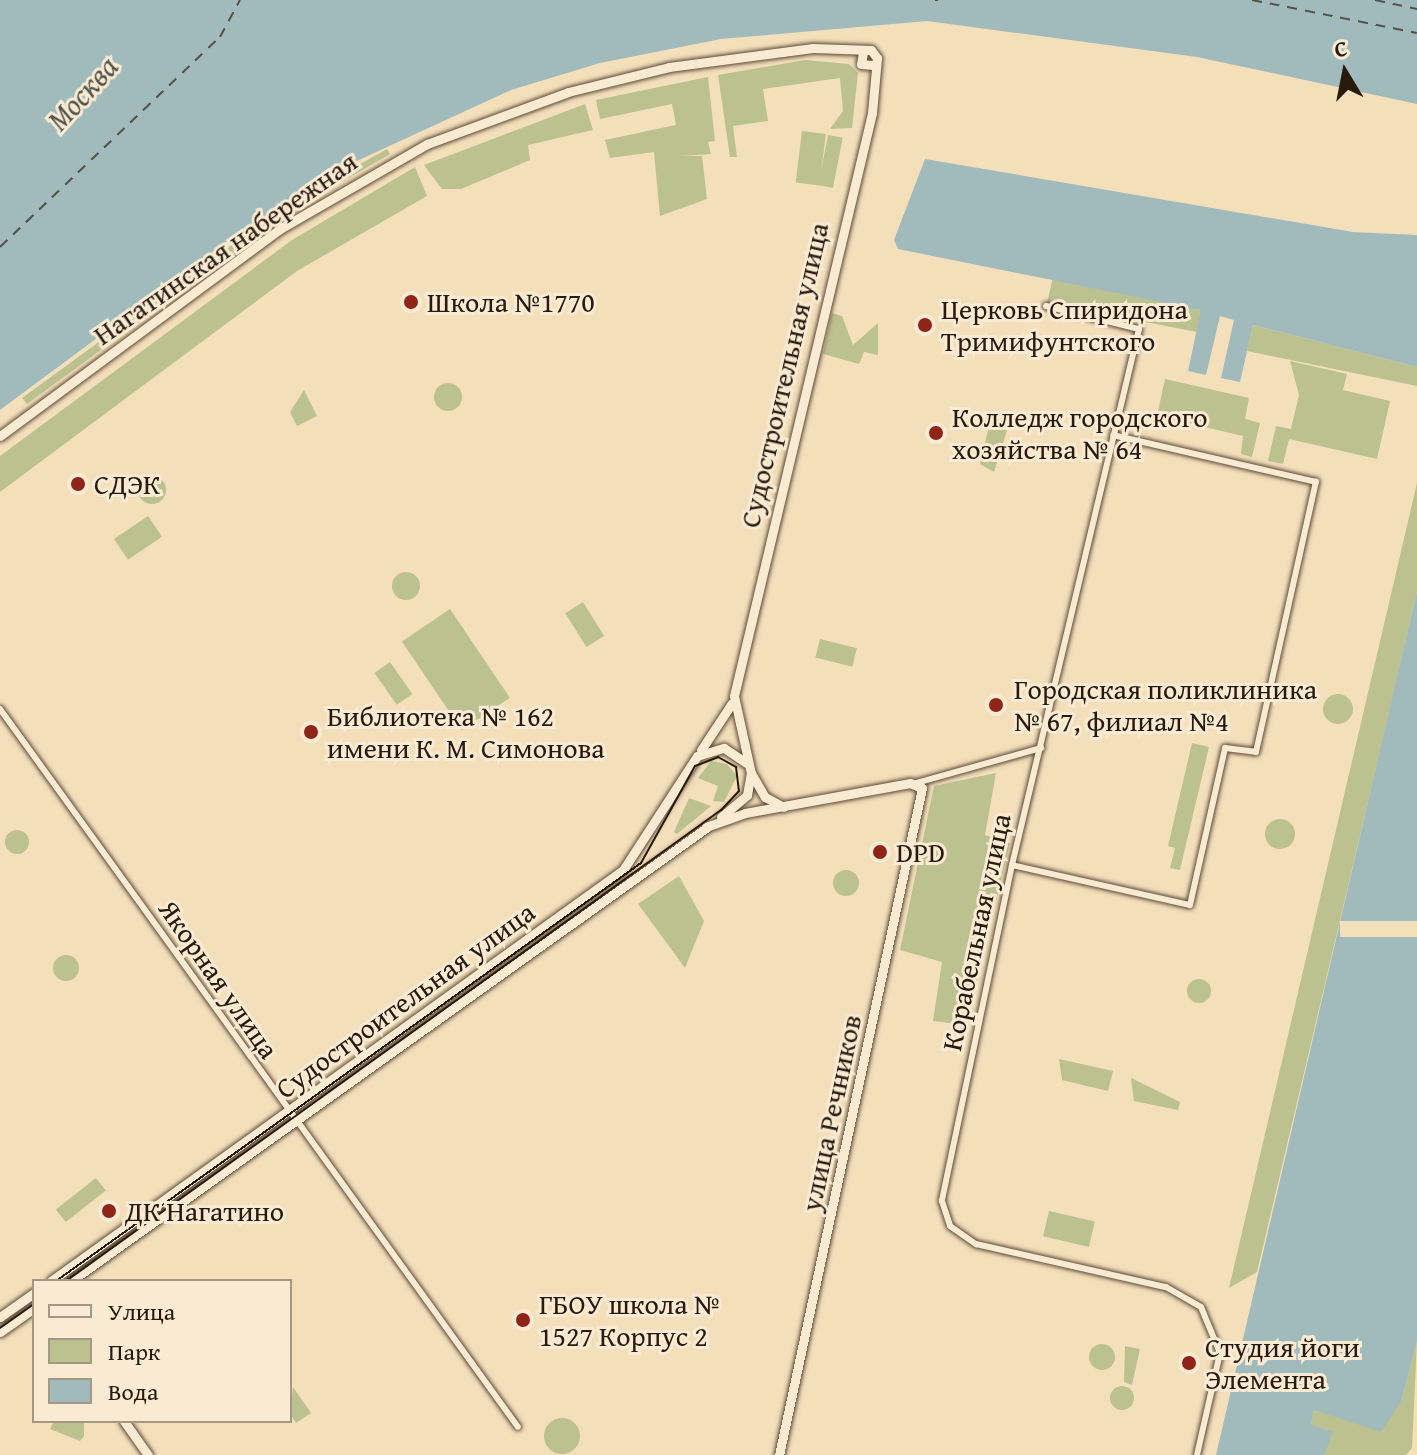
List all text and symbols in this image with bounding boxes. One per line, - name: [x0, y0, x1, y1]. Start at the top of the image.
- north arrow: [1305, 32, 1385, 112]
- text: С: [1332, 32, 1350, 65]
- water label: Москва: [39, 48, 125, 138]
- street label: Нагатинская набережная: [87, 144, 363, 352]
- street label: Судостроительная улица: [733, 219, 835, 531]
- place label: Школа №1770: [427, 285, 595, 319]
- place label: Церковь Спиридона Тримифунтского: [941, 292, 1188, 358]
- marker: Школа №1770: [402, 293, 420, 311]
- marker: Церковь Спиридона Тримифунтского: [916, 316, 934, 334]
- place label: Колледж городского хозяйства № 64: [952, 400, 1208, 466]
- marker: Колледж городского хозяйства № 64: [927, 424, 945, 442]
- place label: СДЭК: [94, 467, 160, 501]
- marker: СДЭК: [69, 475, 87, 493]
- place label: Городская поликлиника № 67, филиал №4: [1014, 672, 1317, 738]
- marker: Городская поликлиника № 67, филиал №4: [985, 694, 1007, 716]
- place label: Библиотека № 162 имени К. М. Симонова: [327, 699, 605, 765]
- marker: Библиотека № 162 имени К. М. Симонова: [302, 723, 320, 741]
- street label: Корабельная улица: [934, 810, 1018, 1054]
- place label: DPD: [896, 835, 945, 869]
- marker: DPD: [871, 843, 889, 861]
- street label: Якорная улица: [152, 893, 286, 1065]
- street label: Судостроительная улица: [269, 895, 541, 1105]
- street label: улица Речников: [794, 1011, 868, 1215]
- place label: ДК Нагатино: [125, 1194, 284, 1228]
- marker: ДК Нагатино: [100, 1202, 118, 1220]
- legend: [32, 1279, 292, 1423]
- place label: ГБОУ школа № 1527 Корпус 2: [539, 1287, 720, 1353]
- text: Улица: [108, 1294, 175, 1329]
- marker: ГБОУ школа № 1527 Корпус 2: [514, 1311, 532, 1329]
- place label: Студия йоги Элемента: [1205, 1330, 1360, 1396]
- text: Парк: [108, 1334, 160, 1369]
- marker: Студия йоги Элемента: [1180, 1354, 1198, 1372]
- text: Вода: [108, 1374, 158, 1409]

